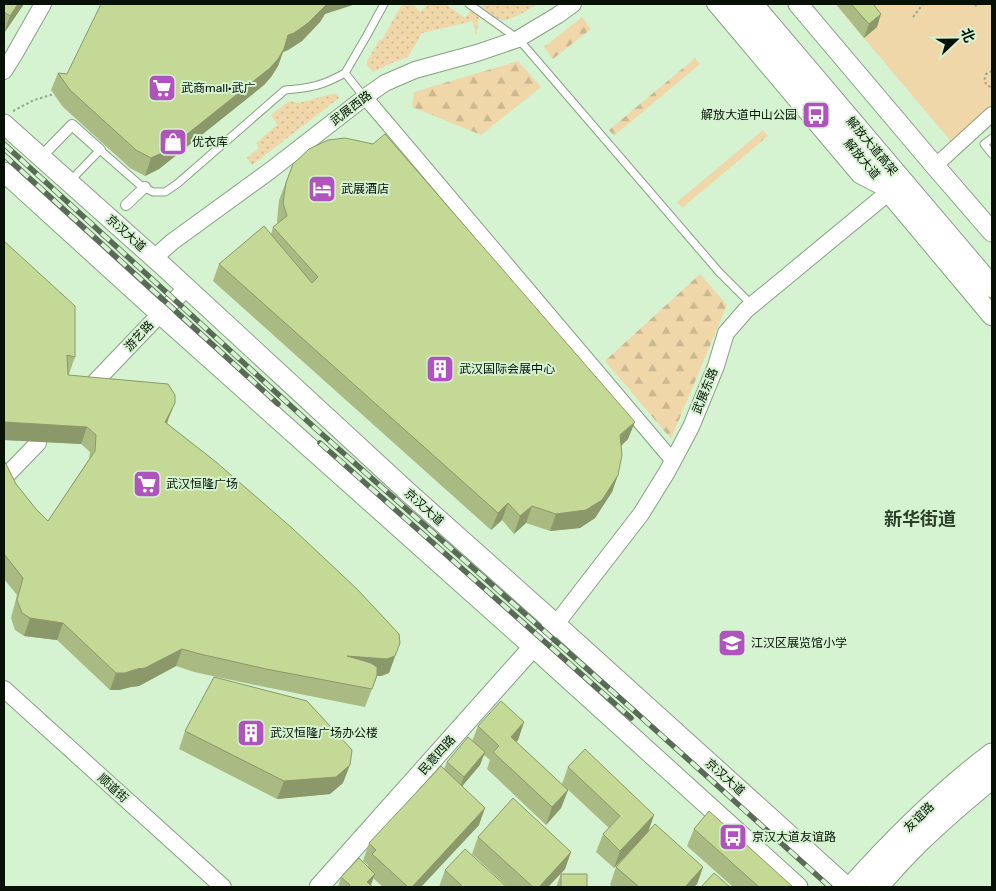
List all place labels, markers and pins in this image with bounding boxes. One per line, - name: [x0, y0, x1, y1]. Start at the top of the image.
- supermarket icon: 武商mall·武广: [147, 73, 177, 103]
- place label: 武商mall·武广: [181, 81, 256, 95]
- bus stop icon: 解放大道中山公园: [801, 100, 831, 130]
- place label: 解放大道中山公园: [701, 108, 797, 122]
- shop icon: 优衣库: [158, 127, 188, 157]
- place label: 优衣库: [192, 135, 228, 149]
- hotel icon: 武展酒店: [307, 174, 337, 204]
- place label: 武展酒店: [341, 182, 389, 196]
- building icon: 武汉国际会展中心: [425, 354, 455, 384]
- place label: 武汉国际会展中心: [459, 362, 555, 376]
- supermarket icon: 武汉恒隆广场: [132, 469, 162, 499]
- place label: 武汉恒隆广场: [166, 477, 238, 491]
- school or university icon: 江汉区展览馆小学: [717, 628, 747, 658]
- place label: 江汉区展览馆小学: [751, 636, 847, 650]
- building icon: 武汉恒隆广场办公楼: [236, 718, 266, 748]
- place label: 武汉恒隆广场办公楼: [270, 726, 378, 740]
- bus stop icon: 京汉大道友谊路: [718, 822, 748, 852]
- place label: 京汉大道友谊路: [752, 830, 836, 844]

